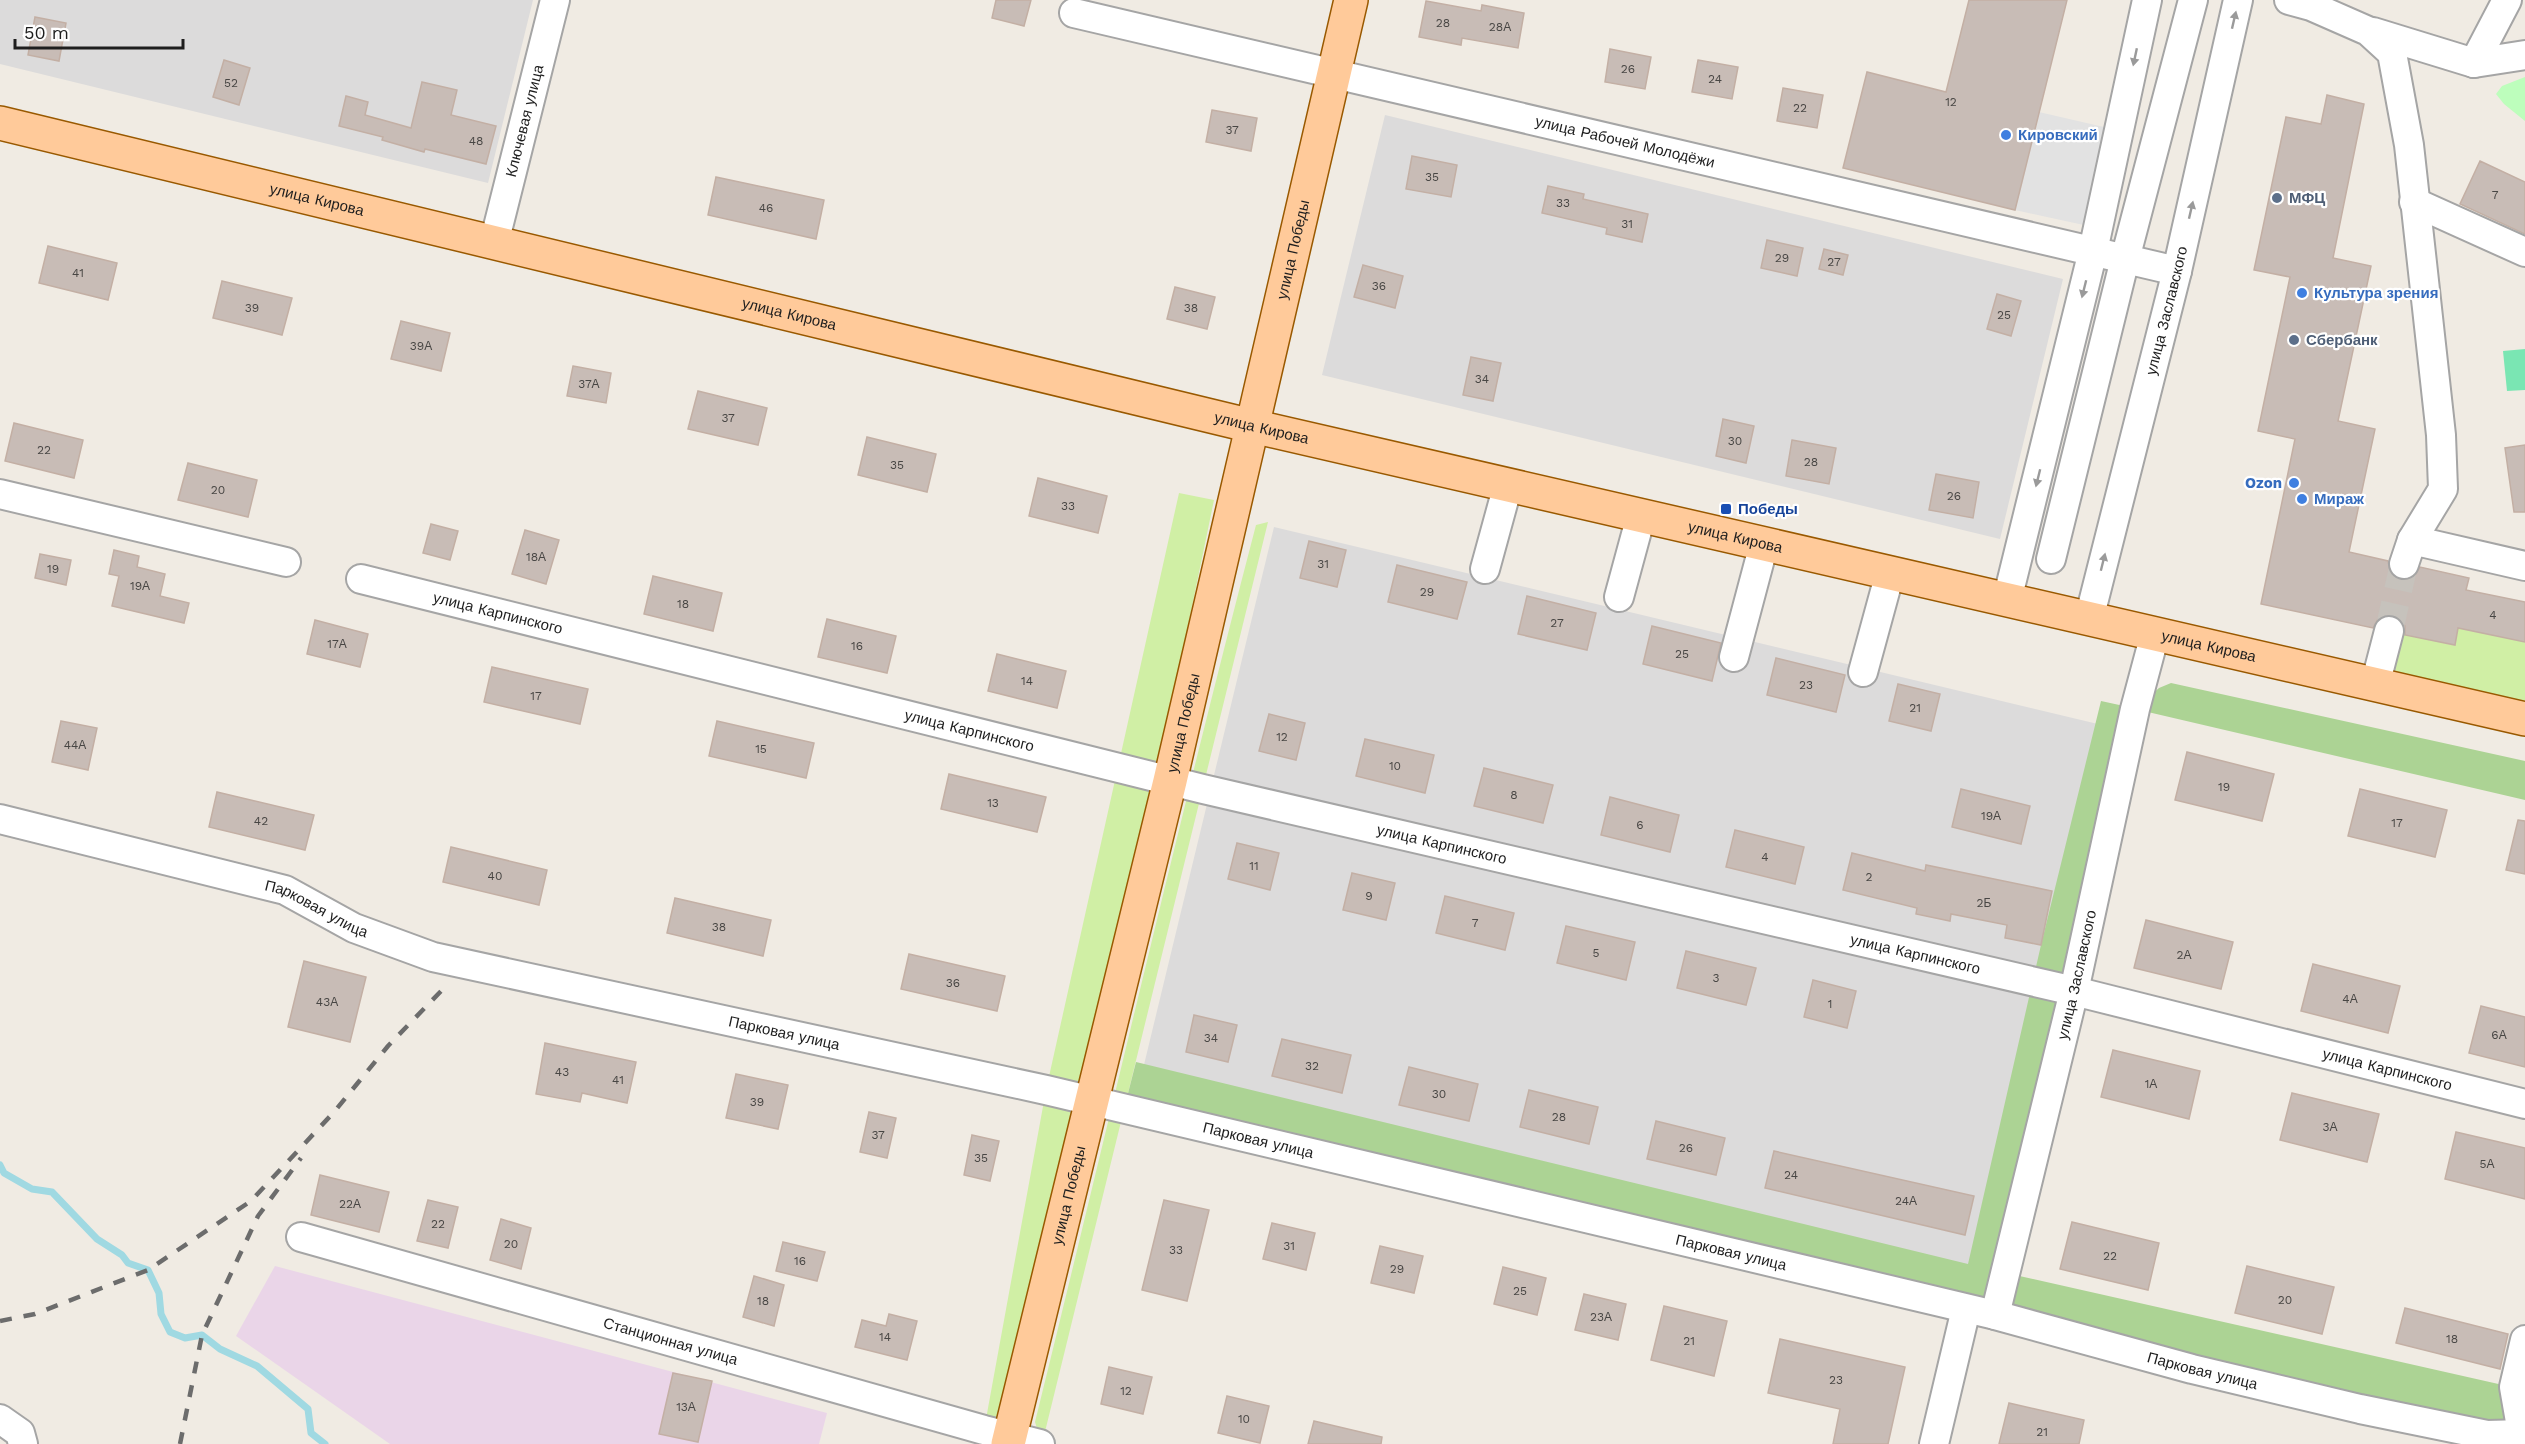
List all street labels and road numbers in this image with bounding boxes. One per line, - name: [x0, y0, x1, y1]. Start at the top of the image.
- street label: Ключевая улица: [502, 62, 548, 179]
- street label: улица Рабочей Молодёжи: [1534, 112, 1717, 172]
- street label: улица Кирова: [268, 180, 366, 220]
- street label: улица Победы: [1273, 198, 1313, 301]
- street label: улица Заславского: [2142, 244, 2191, 377]
- street label: улица Кирова: [740, 294, 839, 334]
- street label: улица Кирова: [1213, 408, 1311, 448]
- street label: улица Кирова: [1686, 518, 1785, 557]
- street label: улица Карпинского: [431, 588, 564, 638]
- street label: улица Кирова: [2160, 627, 2258, 666]
- street label: улица Победы: [1163, 672, 1204, 775]
- street label: улица Карпинского: [903, 706, 1036, 756]
- street label: улица Карпинского: [1375, 821, 1509, 868]
- street label: Парковая улица: [263, 876, 371, 942]
- street label: улица Заславского: [2053, 908, 2100, 1041]
- street label: улица Карпинского: [1849, 930, 1982, 978]
- street label: Парковая улица: [727, 1012, 842, 1054]
- street label: улица Карпинского: [2321, 1045, 2454, 1094]
- street label: Парковая улица: [1201, 1118, 1316, 1162]
- street label: улица Победы: [1048, 1144, 1090, 1247]
- street label: Парковая улица: [1674, 1231, 1789, 1274]
- street label: Станционная улица: [601, 1314, 740, 1369]
- street label: Парковая улица: [2145, 1348, 2260, 1393]

